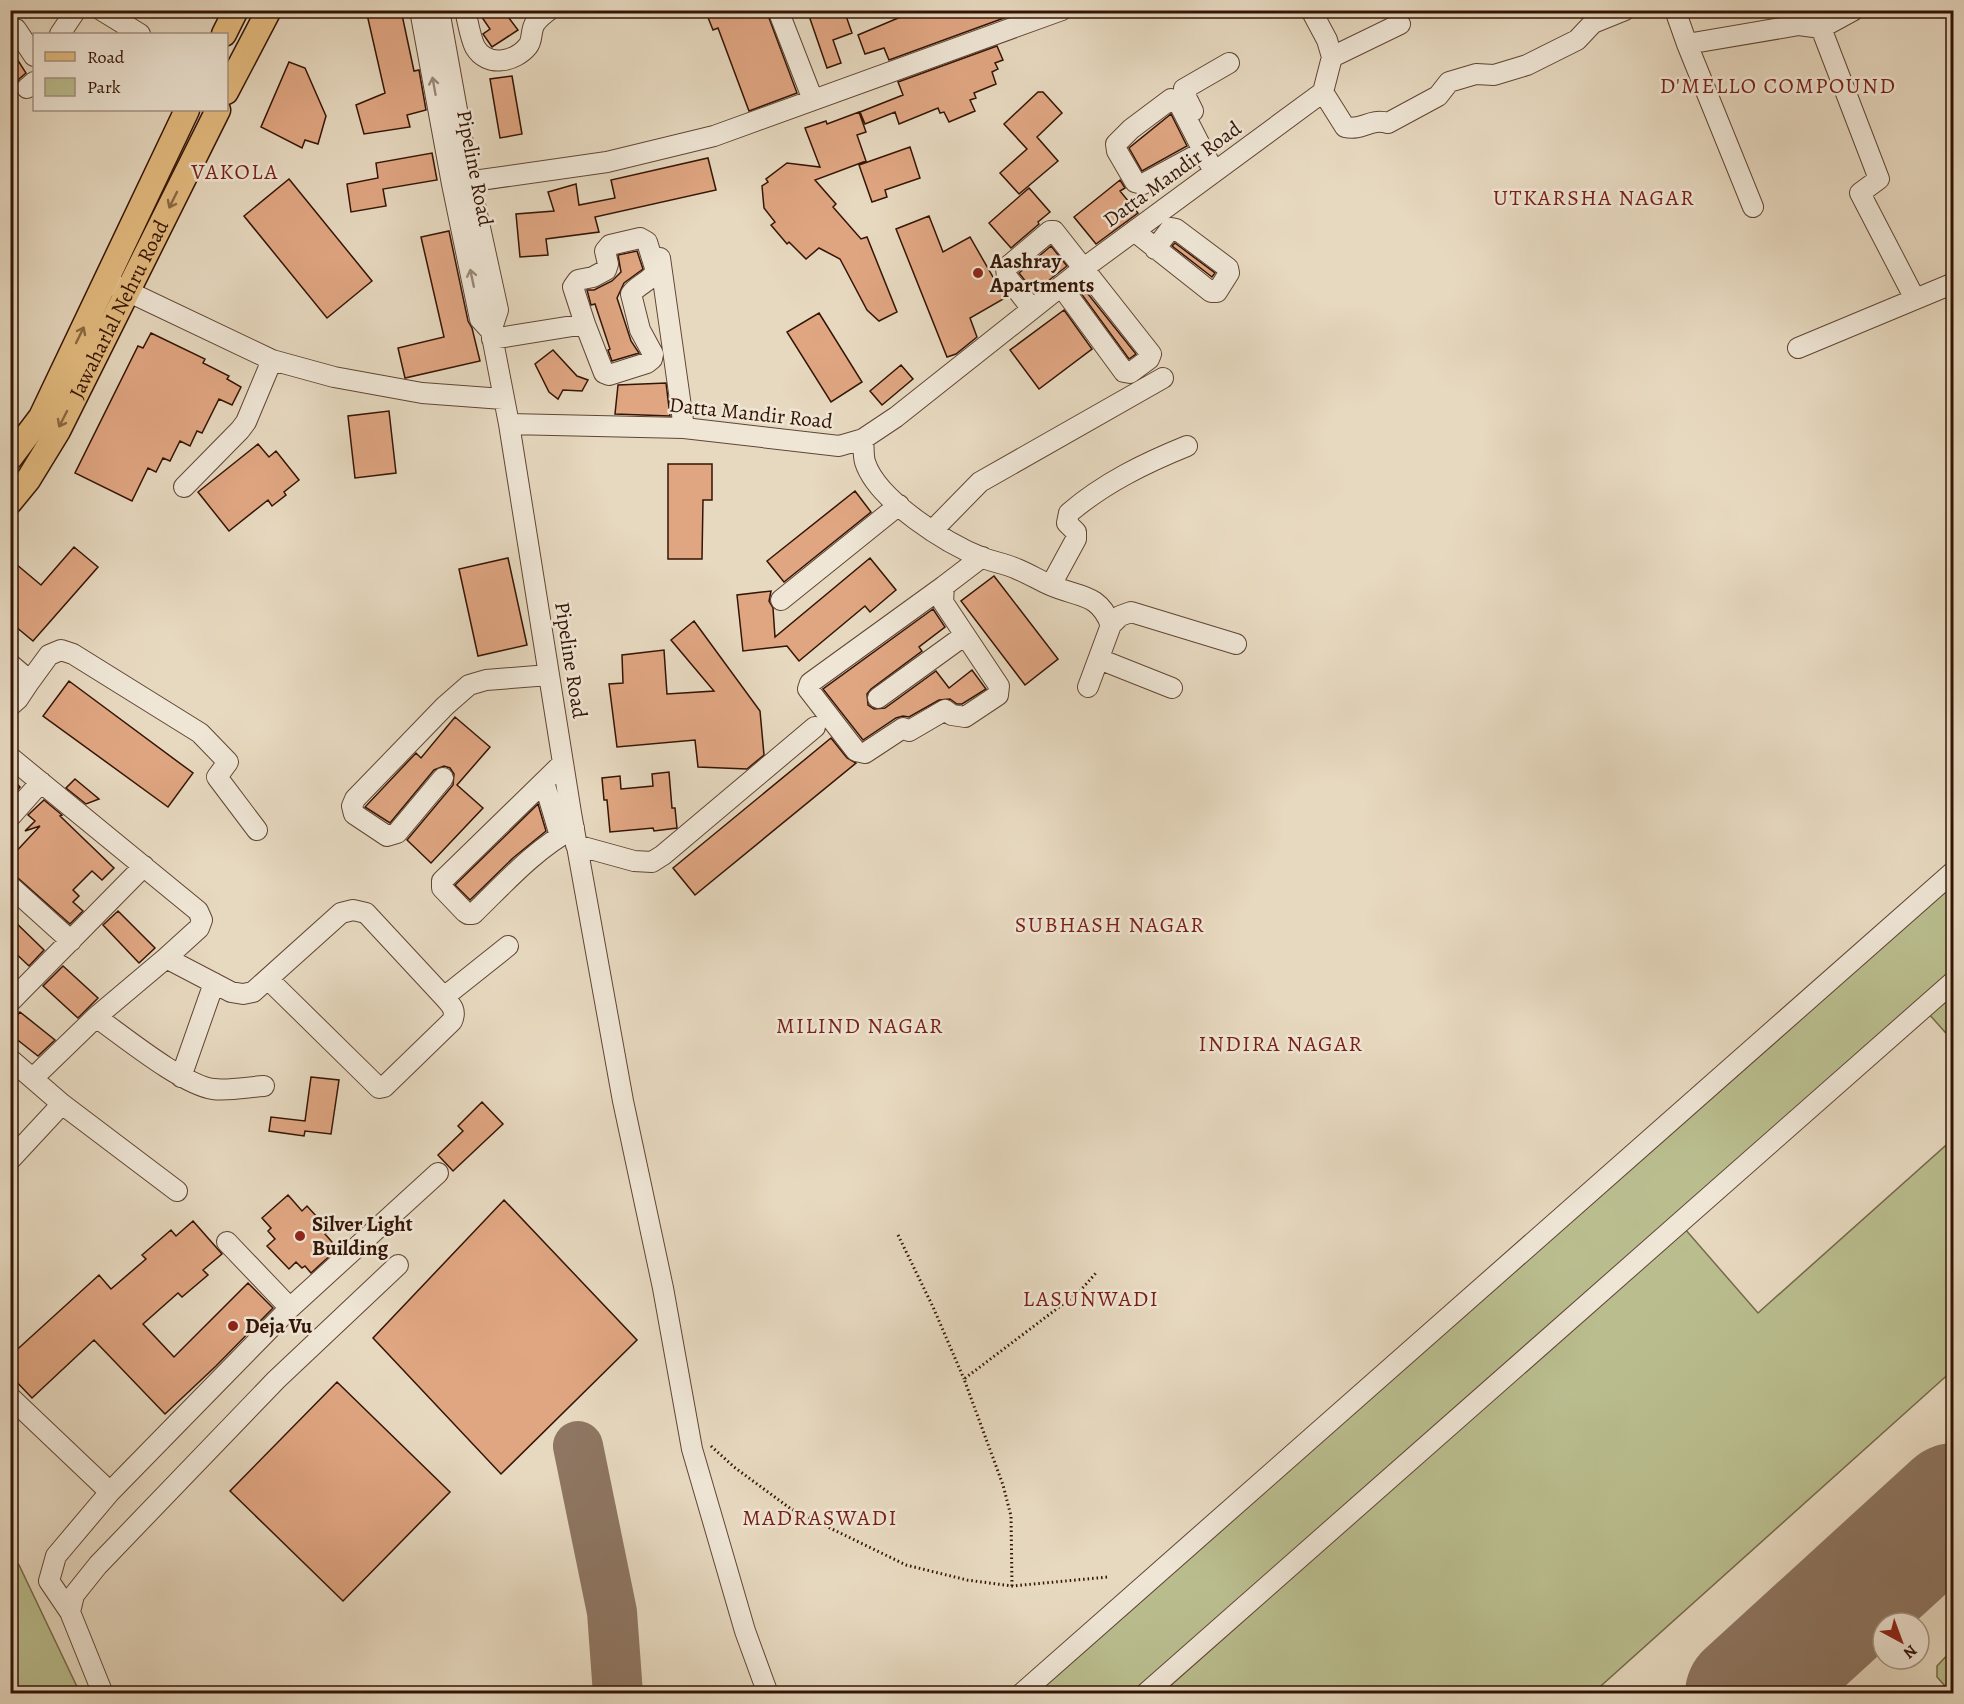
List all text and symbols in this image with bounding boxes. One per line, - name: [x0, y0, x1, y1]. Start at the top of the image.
- legend: [33, 33, 228, 111]
- text: Road: [87, 45, 125, 69]
- district label: D'MELLO COMPOUND: [1660, 71, 1896, 101]
- text: Park: [87, 75, 121, 99]
- one-way arrow: [428, 77, 439, 97]
- street label: Pipeline Road: [450, 108, 500, 229]
- street label: Datta Mandir Road: [1097, 114, 1247, 234]
- district label: VAKOLA: [190, 157, 279, 187]
- district label: UTKARSHA NAGAR: [1493, 183, 1695, 213]
- one-way arrow: [167, 190, 178, 208]
- street label: Jawaharlal Nehru Road: [63, 215, 175, 403]
- place label: Aashray Apartments: [989, 247, 1094, 299]
- marker: Aashray Apartments: [971, 266, 985, 280]
- one-way arrow: [466, 268, 477, 288]
- one-way arrow: [75, 326, 87, 344]
- street label: Datta Mandir Road: [668, 390, 835, 436]
- one-way arrow: [57, 410, 69, 428]
- street label: Pipeline Road: [548, 600, 594, 721]
- district label: SUBHASH NAGAR: [1015, 910, 1205, 940]
- district label: MILIND NAGAR: [776, 1011, 944, 1041]
- district label: INDIRA NAGAR: [1198, 1029, 1364, 1059]
- place label: Silver Light Building: [312, 1210, 413, 1262]
- marker: Silver Light Building: [293, 1229, 307, 1243]
- district label: LASUNWADI: [1023, 1284, 1159, 1314]
- place label: Deja Vu: [245, 1312, 313, 1340]
- marker: Deja Vu: [226, 1319, 240, 1333]
- district label: MADRASWADI: [742, 1503, 898, 1533]
- north arrow: [1871, 1611, 1931, 1671]
- text: N: [1898, 1639, 1922, 1664]

